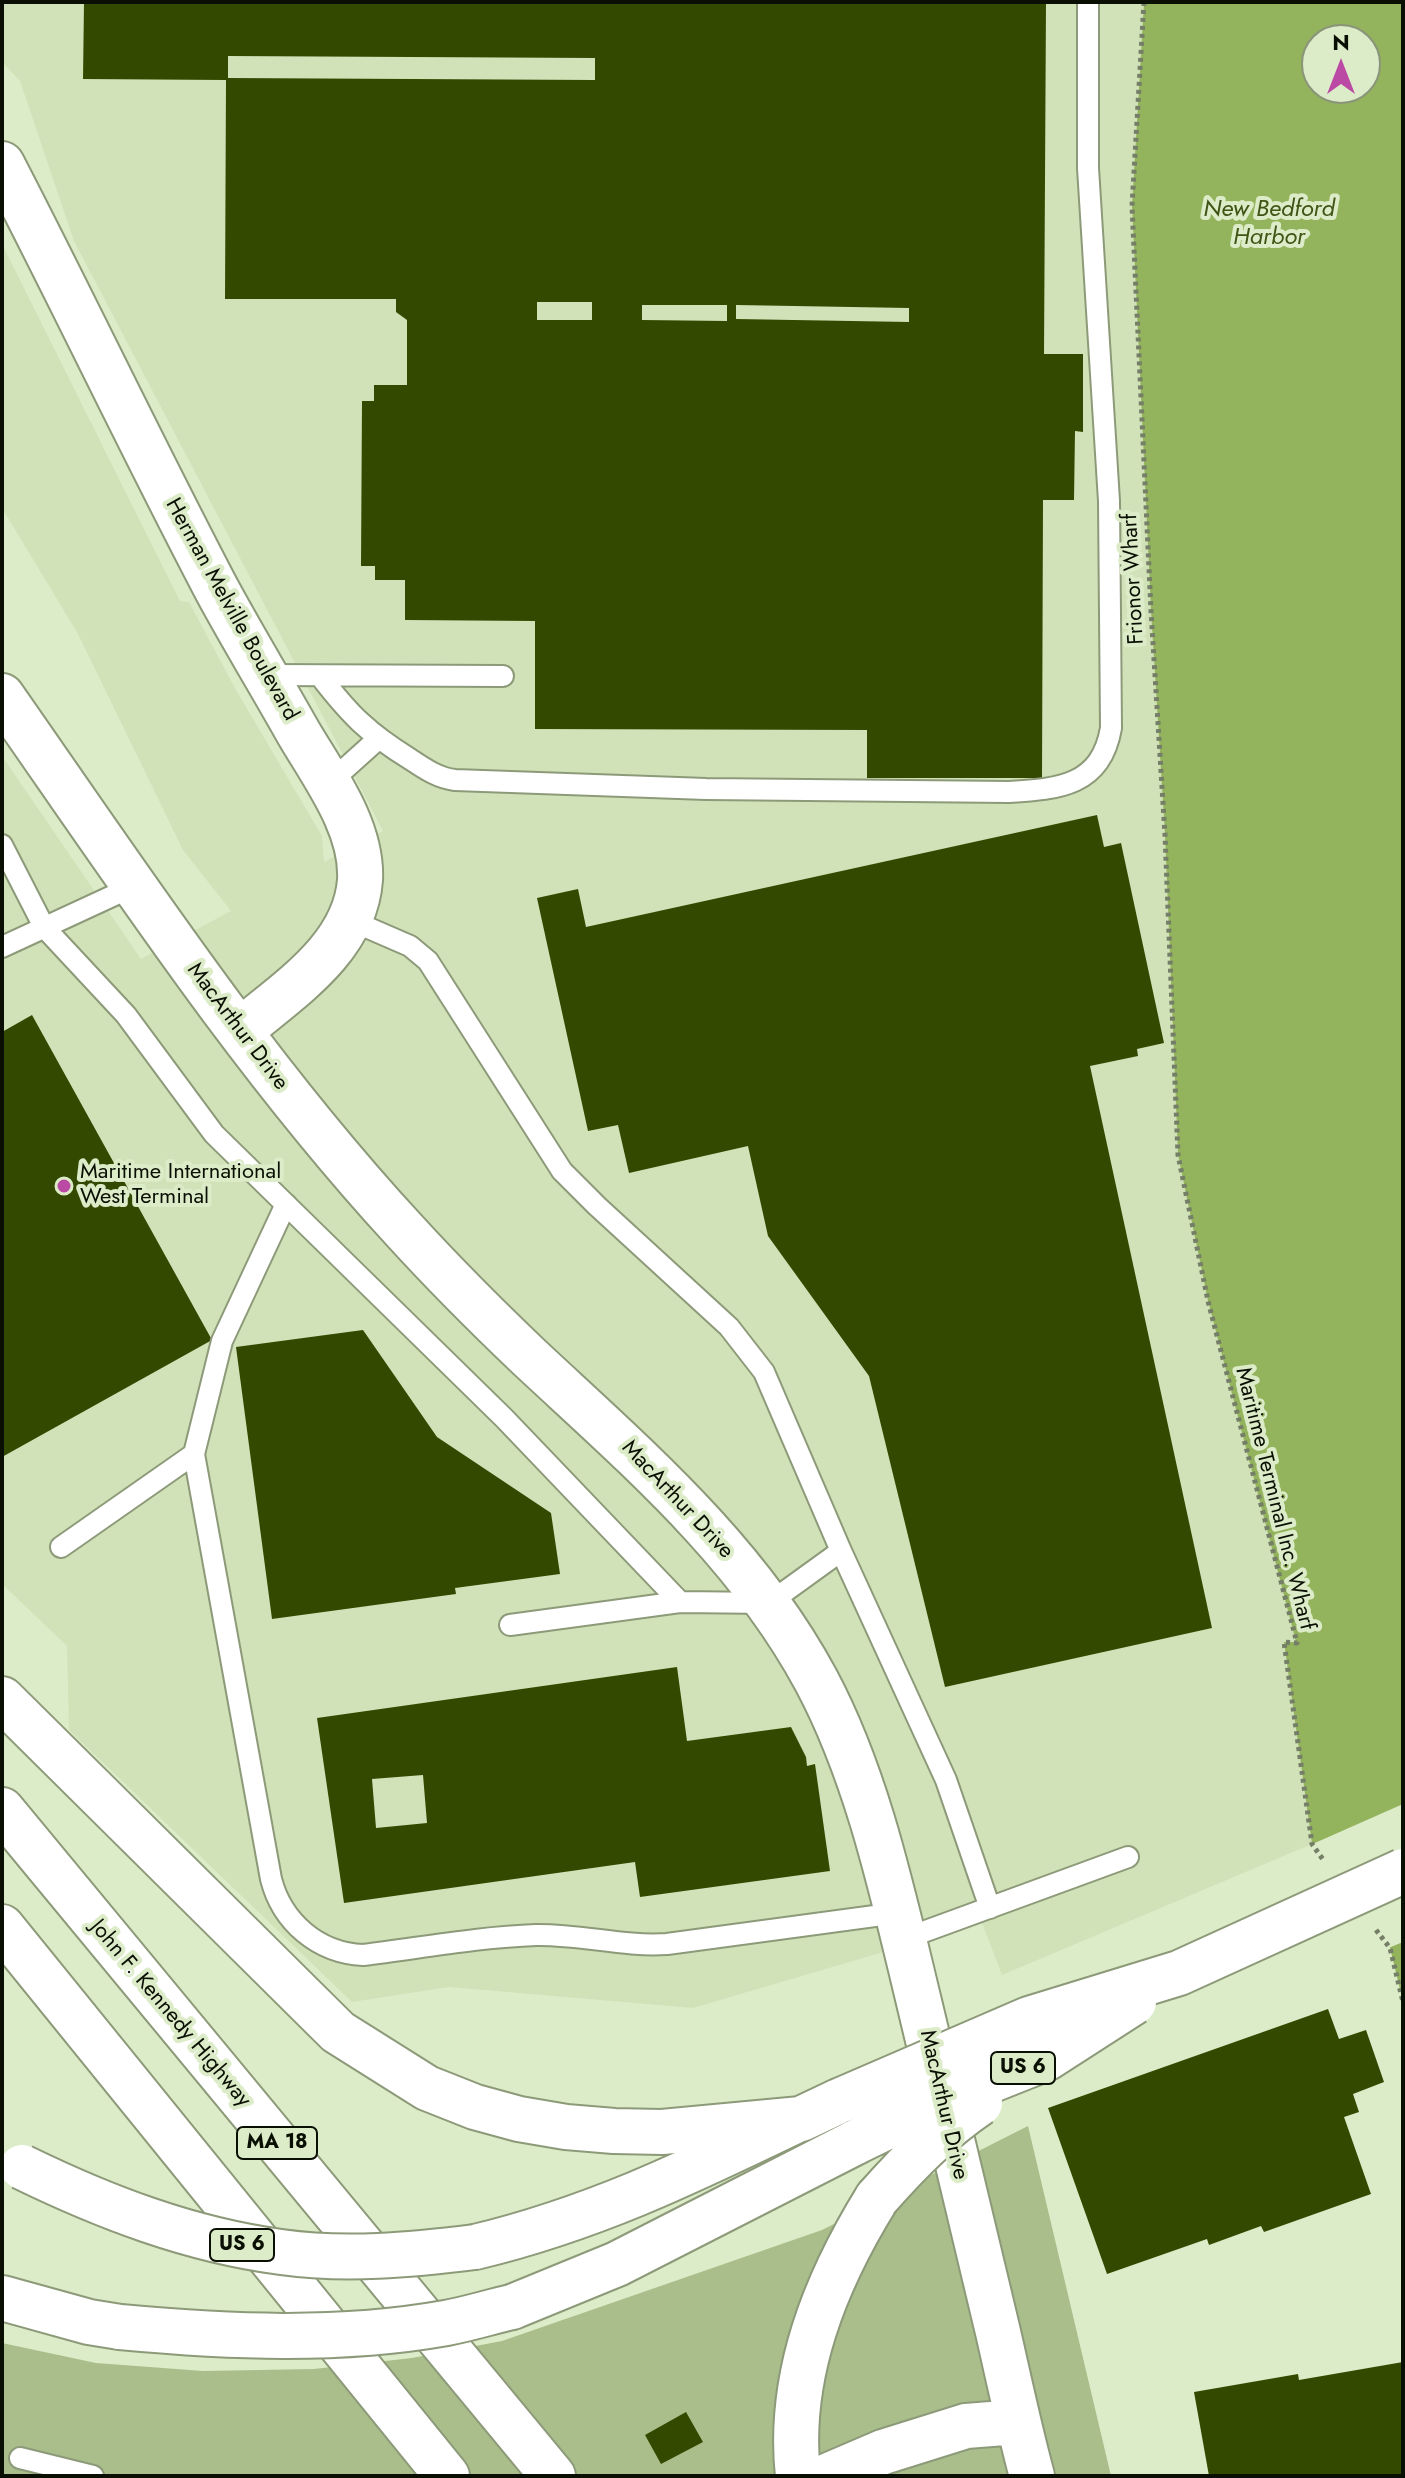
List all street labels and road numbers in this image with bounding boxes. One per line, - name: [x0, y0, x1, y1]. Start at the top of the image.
- street label: Herman Melville Boulevard: [159, 494, 303, 726]
- street label: Frionor Wharf: [1117, 513, 1151, 645]
- street label: MacArthur Drive: [181, 958, 293, 1096]
- street label: Maritime Terminal Inc. Wharf: [1229, 1365, 1319, 1633]
- street label: MacArthur Drive: [615, 1435, 739, 1565]
- street label: John F. Kennedy Highway: [84, 1915, 256, 2113]
- street label: MacArthur Drive: [913, 2028, 973, 2182]
- road number: US 6: [991, 2052, 1055, 2084]
- road number: MA 18: [237, 2127, 317, 2159]
- road number: US 6: [210, 2229, 274, 2261]

